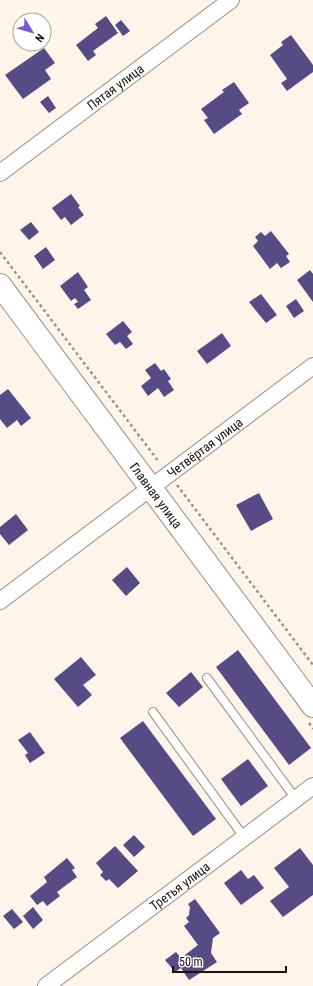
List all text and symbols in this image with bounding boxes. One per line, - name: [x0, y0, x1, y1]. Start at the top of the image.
- north arrow: [12, 12, 52, 52]
- text: N: [32, 31, 47, 45]
- street label: Пятая улица: [84, 61, 147, 113]
- street label: Четвёртая улица: [164, 415, 246, 481]
- street label: Главная улица: [127, 460, 185, 531]
- street label: Третья улица: [147, 859, 213, 914]
- scale bar: [173, 948, 286, 974]
- text: 50 m: [179, 955, 203, 969]

